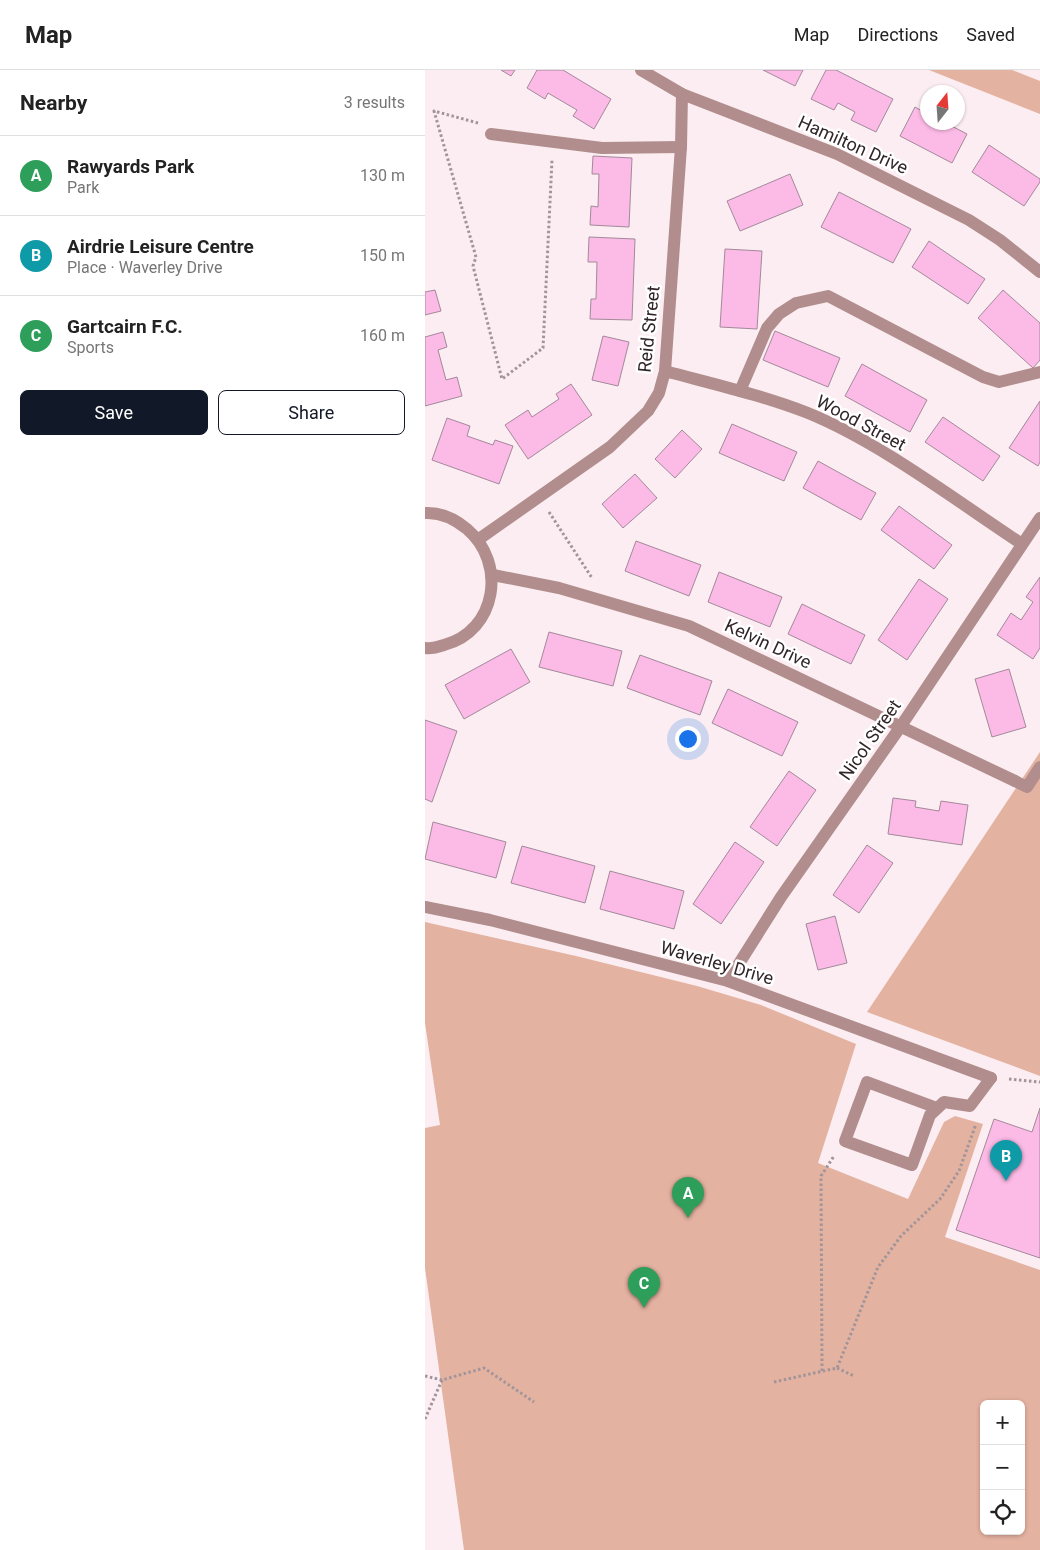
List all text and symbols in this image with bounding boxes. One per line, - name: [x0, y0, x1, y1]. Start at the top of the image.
- text: Map: [25, 21, 72, 49]
- text: Map: [794, 24, 829, 45]
- text: Directions: [857, 24, 938, 45]
- text: Saved: [966, 24, 1015, 45]
- north arrow: [920, 85, 965, 130]
- text: Nearby: [20, 91, 87, 115]
- text: 3 results: [344, 93, 405, 112]
- street label: Hamilton Drive: [795, 111, 911, 178]
- text: Rawyards Park: [67, 155, 194, 178]
- text: A: [31, 166, 41, 185]
- text: 130 m: [360, 166, 405, 185]
- text: Park: [67, 178, 99, 197]
- text: Airdrie Leisure Centre: [67, 235, 254, 258]
- text: B: [31, 246, 41, 265]
- text: 150 m: [360, 246, 405, 265]
- text: Place · Waverley Drive: [67, 258, 223, 277]
- street label: Reid Street: [634, 284, 664, 373]
- text: Gartcairn F.C.: [67, 315, 183, 338]
- text: C: [31, 326, 41, 345]
- text: 160 m: [360, 326, 405, 345]
- text: Sports: [67, 338, 114, 357]
- button: Save: [20, 390, 208, 435]
- button: Share: [218, 390, 405, 435]
- street label: Wood Street: [813, 390, 910, 455]
- street label: Kelvin Drive: [722, 614, 815, 673]
- street label: Nicol Street: [834, 695, 905, 784]
- your location: [675, 726, 701, 752]
- street label: Waverley Drive: [658, 936, 776, 989]
- pin: B: [990, 1140, 1022, 1181]
- pin: A: [672, 1177, 704, 1218]
- pin: C: [628, 1267, 660, 1308]
- map controls: [980, 1400, 1025, 1535]
- button: +: [980, 1400, 1025, 1445]
- button: −: [980, 1445, 1025, 1490]
- button: locate: [980, 1490, 1025, 1535]

